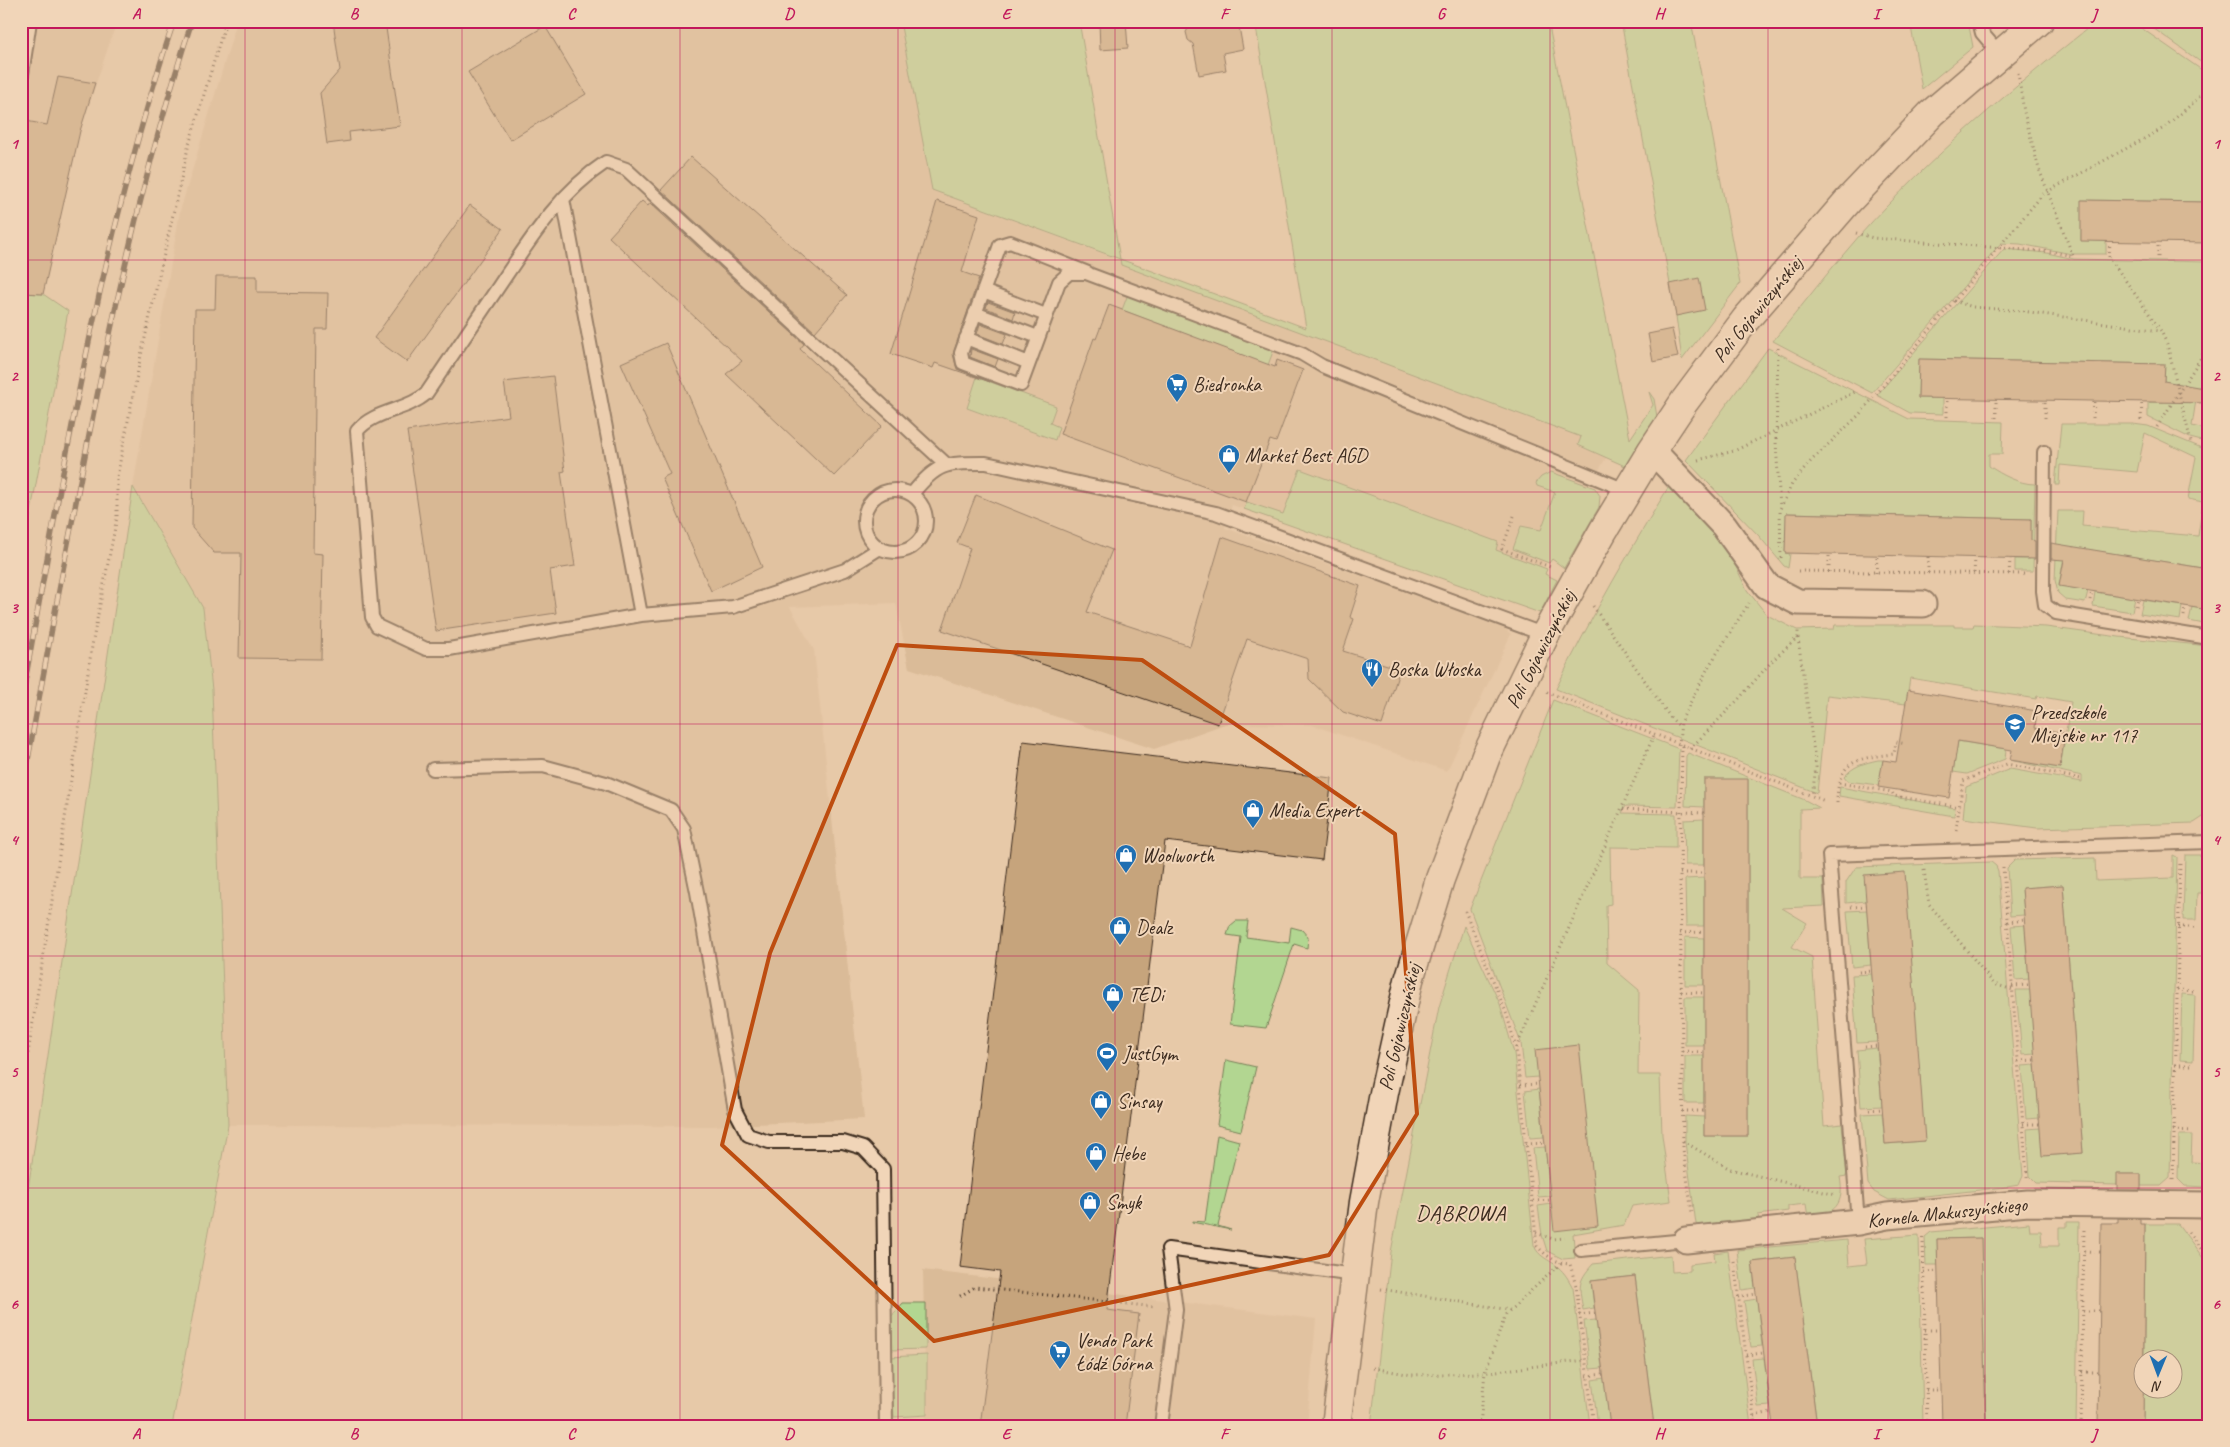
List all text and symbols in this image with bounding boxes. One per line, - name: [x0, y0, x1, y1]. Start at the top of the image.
- text: A: [132, 4, 142, 24]
- text: B: [350, 4, 360, 24]
- text: C: [567, 4, 577, 24]
- text: D: [784, 4, 795, 24]
- text: E: [1002, 4, 1013, 24]
- text: F: [1220, 4, 1231, 24]
- text: G: [1437, 4, 1447, 24]
- text: H: [1654, 4, 1666, 24]
- text: I: [1873, 4, 1883, 24]
- text: J: [2090, 4, 2099, 24]
- text: 1: [10, 134, 19, 154]
- text: 1: [2212, 134, 2221, 154]
- street label: Poli Gojawiczyńskiej: [1707, 250, 1809, 367]
- text: 2: [10, 366, 19, 386]
- text: 2: [2212, 366, 2221, 386]
- supermarket icon: Biedronka: [1165, 372, 1189, 403]
- place label: Biedronka: [1193, 372, 1262, 397]
- shop icon: Market Best AGD: [1217, 443, 1241, 474]
- place label: Market Best AGD: [1245, 443, 1370, 468]
- street label: Poli Gojawiczyńskiej: [1500, 584, 1582, 712]
- text: 3: [10, 598, 19, 618]
- text: 3: [2212, 598, 2221, 618]
- restaurant icon: Boska Włoska: [1360, 657, 1384, 688]
- place label: Boska Włoska: [1388, 657, 1483, 682]
- place label: Przedszkole Miejskie nr 117: [2031, 700, 2138, 748]
- school or university icon: Przedszkole Miejskie nr 117: [2003, 712, 2027, 743]
- shop icon: Media Expert: [1241, 798, 1265, 829]
- place label: Media Expert: [1269, 798, 1362, 823]
- text: 4: [10, 830, 19, 850]
- text: 4: [2212, 830, 2221, 850]
- shop icon: Woolworth: [1114, 843, 1138, 874]
- place label: Woolworth: [1142, 843, 1215, 868]
- shop icon: Dealz: [1108, 915, 1132, 946]
- place label: Dealz: [1136, 915, 1174, 940]
- street label: Poli Gojawiczyńskiej: [1373, 959, 1427, 1093]
- shop icon: TEDi: [1101, 982, 1125, 1013]
- place label: TEDi: [1129, 982, 1166, 1007]
- sports icon: JustGym: [1095, 1041, 1119, 1072]
- place label: JustGym: [1122, 1041, 1179, 1066]
- text: 5: [11, 1062, 20, 1082]
- text: 5: [2213, 1062, 2222, 1082]
- shop icon: Sinsay: [1089, 1089, 1113, 1120]
- place label: Sinsay: [1117, 1089, 1164, 1114]
- shop icon: Hebe: [1084, 1141, 1108, 1172]
- place label: Hebe: [1112, 1141, 1146, 1166]
- shop icon: Smyk: [1078, 1190, 1102, 1221]
- place label: Smyk: [1106, 1190, 1143, 1215]
- street label: Kornela Makuszyńskiego: [1866, 1192, 2029, 1233]
- district label: DĄBROWA: [1416, 1199, 1506, 1227]
- text: 6: [10, 1294, 19, 1314]
- text: 6: [2212, 1294, 2221, 1314]
- place label: Vendo Park Łódź Górna: [1076, 1328, 1154, 1376]
- supermarket icon: Vendo Park Łódź Górna: [1048, 1339, 1072, 1370]
- north arrow: [2132, 1350, 2182, 1400]
- text: N: [2151, 1378, 2162, 1395]
- text: A: [132, 1424, 142, 1444]
- text: B: [350, 1424, 360, 1444]
- text: C: [567, 1424, 577, 1444]
- text: D: [784, 1424, 795, 1444]
- text: E: [1002, 1424, 1013, 1444]
- text: F: [1220, 1424, 1231, 1444]
- text: G: [1437, 1424, 1447, 1444]
- text: H: [1654, 1424, 1666, 1444]
- text: I: [1873, 1424, 1883, 1444]
- text: J: [2090, 1424, 2099, 1444]

